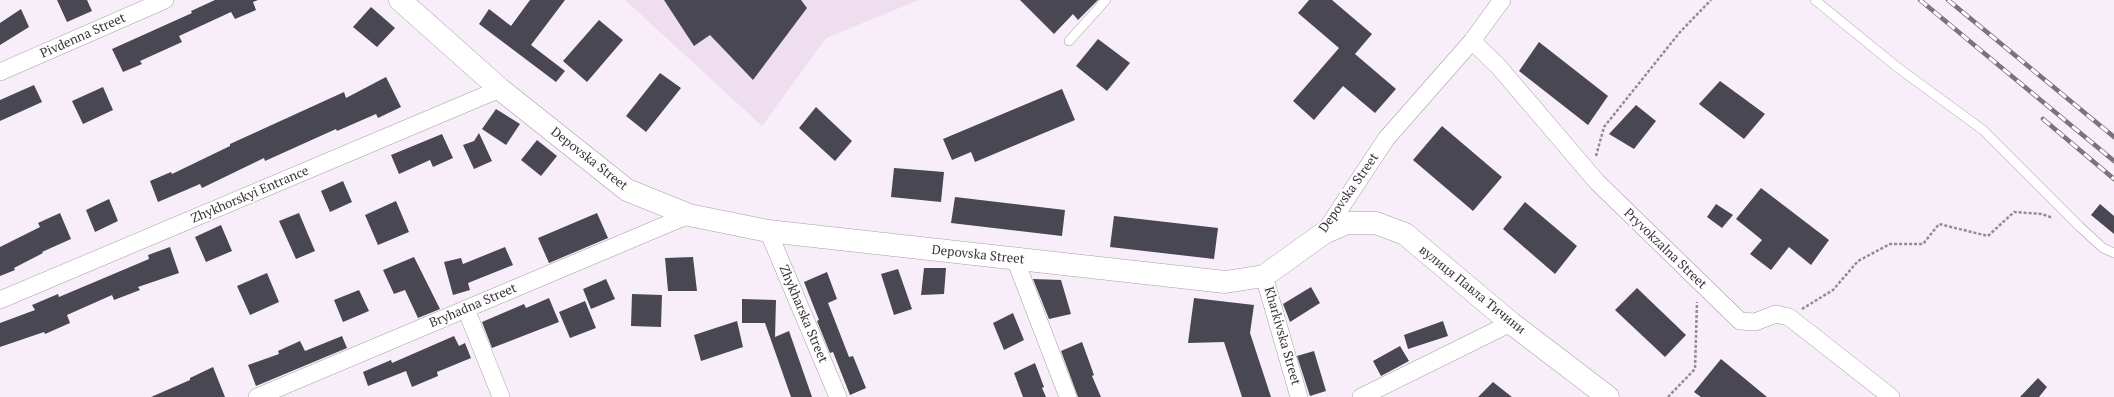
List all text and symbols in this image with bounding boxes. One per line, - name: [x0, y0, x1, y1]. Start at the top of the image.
- street label: Pivdenna Street: [38, 10, 128, 62]
- street label: Depovska Street: [547, 124, 631, 194]
- street label: Depovska Street: [1316, 150, 1382, 236]
- street label: Zhykhorskyi Entrance: [189, 163, 311, 227]
- street label: Pryvokzalna Street: [1620, 206, 1710, 292]
- street label: Depovska Street: [931, 242, 1025, 268]
- street label: вулиця Павла Тичини: [1416, 242, 1528, 338]
- street label: Zhykharska Street: [775, 263, 831, 365]
- street label: Bryhadna Street: [427, 281, 519, 331]
- street label: Kharkivska Street: [1261, 285, 1303, 387]

